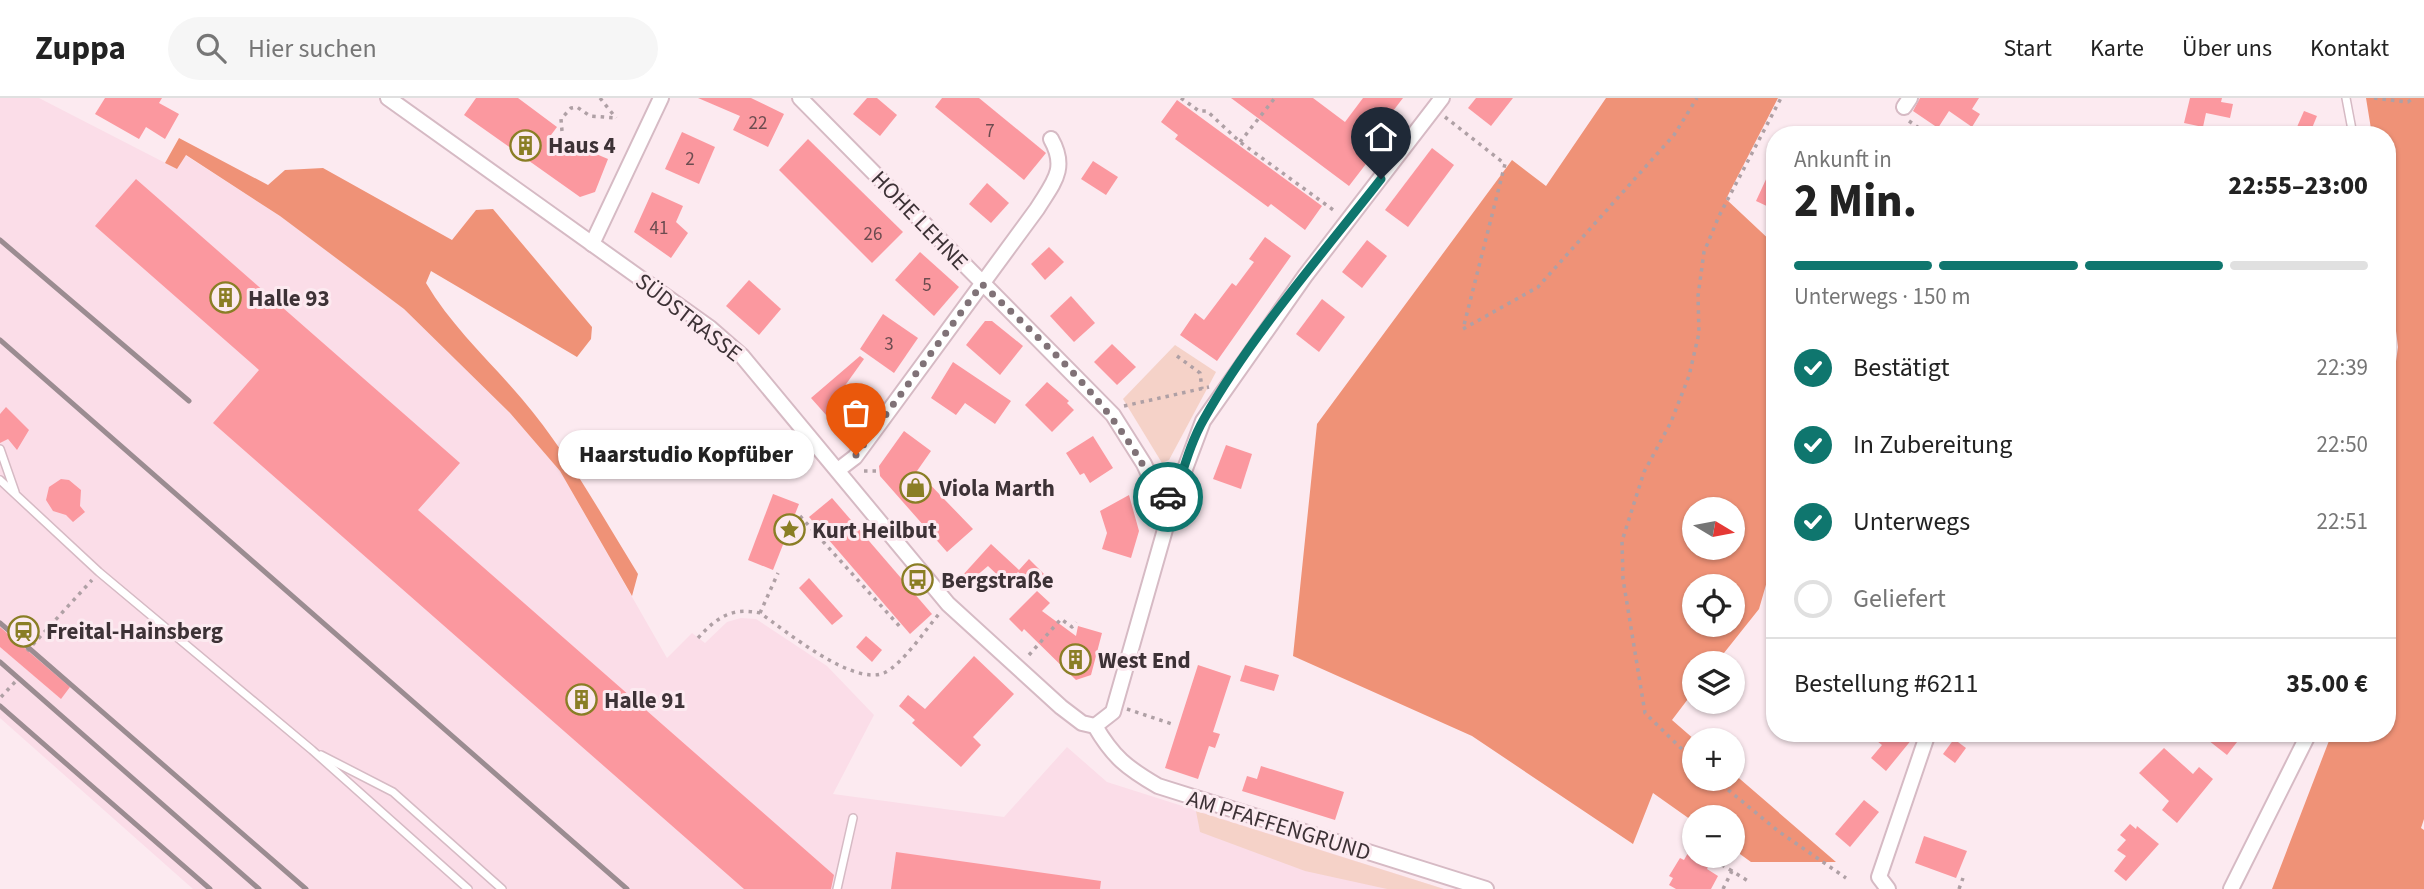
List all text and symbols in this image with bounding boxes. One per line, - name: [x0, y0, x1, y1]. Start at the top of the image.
- search box: [168, 17, 658, 80]
- text: Zuppa: [35, 25, 126, 72]
- icon: search: [192, 29, 230, 67]
- text: Hier suchen: [248, 30, 377, 67]
- text: Start: [2004, 31, 2052, 66]
- text: Karte: [2090, 31, 2144, 66]
- text: Über uns: [2182, 31, 2272, 66]
- text: Kontakt: [2310, 31, 2389, 66]
- pin: [1351, 107, 1411, 179]
- house number: 22: [749, 110, 767, 137]
- house number: 7: [985, 118, 995, 145]
- icon: home: [1362, 118, 1400, 156]
- building icon: Haus 4: [508, 128, 542, 162]
- place label: Haus 4: [548, 129, 616, 162]
- text: Ankunft in: [1794, 143, 1892, 176]
- house number: 2: [685, 146, 695, 173]
- street label: HOHE LEHNE: [864, 163, 976, 278]
- text: 22:55–23:00: [2228, 167, 2368, 204]
- text: 2 Min.: [1794, 169, 1917, 234]
- house number: 41: [650, 215, 668, 242]
- house number: 26: [864, 221, 882, 248]
- street label: SÜDSTRASSE: [628, 265, 749, 370]
- house number: 5: [922, 272, 932, 299]
- text: Unterwegs · 150 m: [1794, 280, 1970, 313]
- building icon: Halle 93: [208, 281, 242, 315]
- place label: Halle 93: [248, 282, 330, 315]
- house number: 3: [884, 331, 894, 358]
- icon: check: [1794, 349, 1832, 387]
- text: Bestätigt: [1853, 349, 1950, 386]
- text: 22:39: [2317, 351, 2368, 384]
- pin: [826, 383, 886, 455]
- icon: bag: [837, 394, 875, 432]
- icon: check: [1794, 426, 1832, 464]
- text: In Zubereitung: [1853, 426, 2012, 463]
- text: 22:50: [2317, 428, 2368, 461]
- callout: Haarstudio Kopfüber: [558, 430, 814, 480]
- text: Haarstudio Kopfüber: [579, 438, 793, 471]
- courier: [1133, 462, 1203, 532]
- shop icon: Viola Marth: [899, 471, 933, 505]
- place label: Viola Marth: [938, 472, 1055, 505]
- icon: car: [1149, 478, 1187, 516]
- north arrow: [1682, 497, 1745, 560]
- map controls: [1682, 497, 1745, 868]
- icon: check: [1794, 503, 1832, 541]
- text: Unterwegs: [1853, 503, 1970, 540]
- text: 22:51: [2317, 505, 2368, 538]
- place icon: Kurt Heilbut: [772, 513, 806, 547]
- place label: Kurt Heilbut: [812, 514, 937, 547]
- bus stop icon: Bergstraße: [901, 563, 935, 597]
- place label: Bergstraße: [941, 564, 1054, 597]
- button: locate: [1682, 574, 1745, 637]
- text: Geliefert: [1853, 580, 1946, 617]
- station icon: Freital-Hainsberg: [6, 614, 40, 648]
- place label: Freital-Hainsberg: [46, 615, 223, 648]
- building icon: West End: [1058, 643, 1092, 677]
- place label: West End: [1098, 644, 1191, 677]
- button: layers: [1682, 651, 1745, 714]
- text: Bestellung #6211: [1794, 665, 1978, 702]
- text: 35.00 €: [2286, 665, 2368, 702]
- building icon: Halle 91: [564, 683, 598, 717]
- place label: Halle 91: [604, 684, 686, 717]
- button: +: [1682, 728, 1745, 791]
- street label: AM PFAFFENGRUND: [1183, 782, 1375, 869]
- button: −: [1682, 805, 1745, 868]

